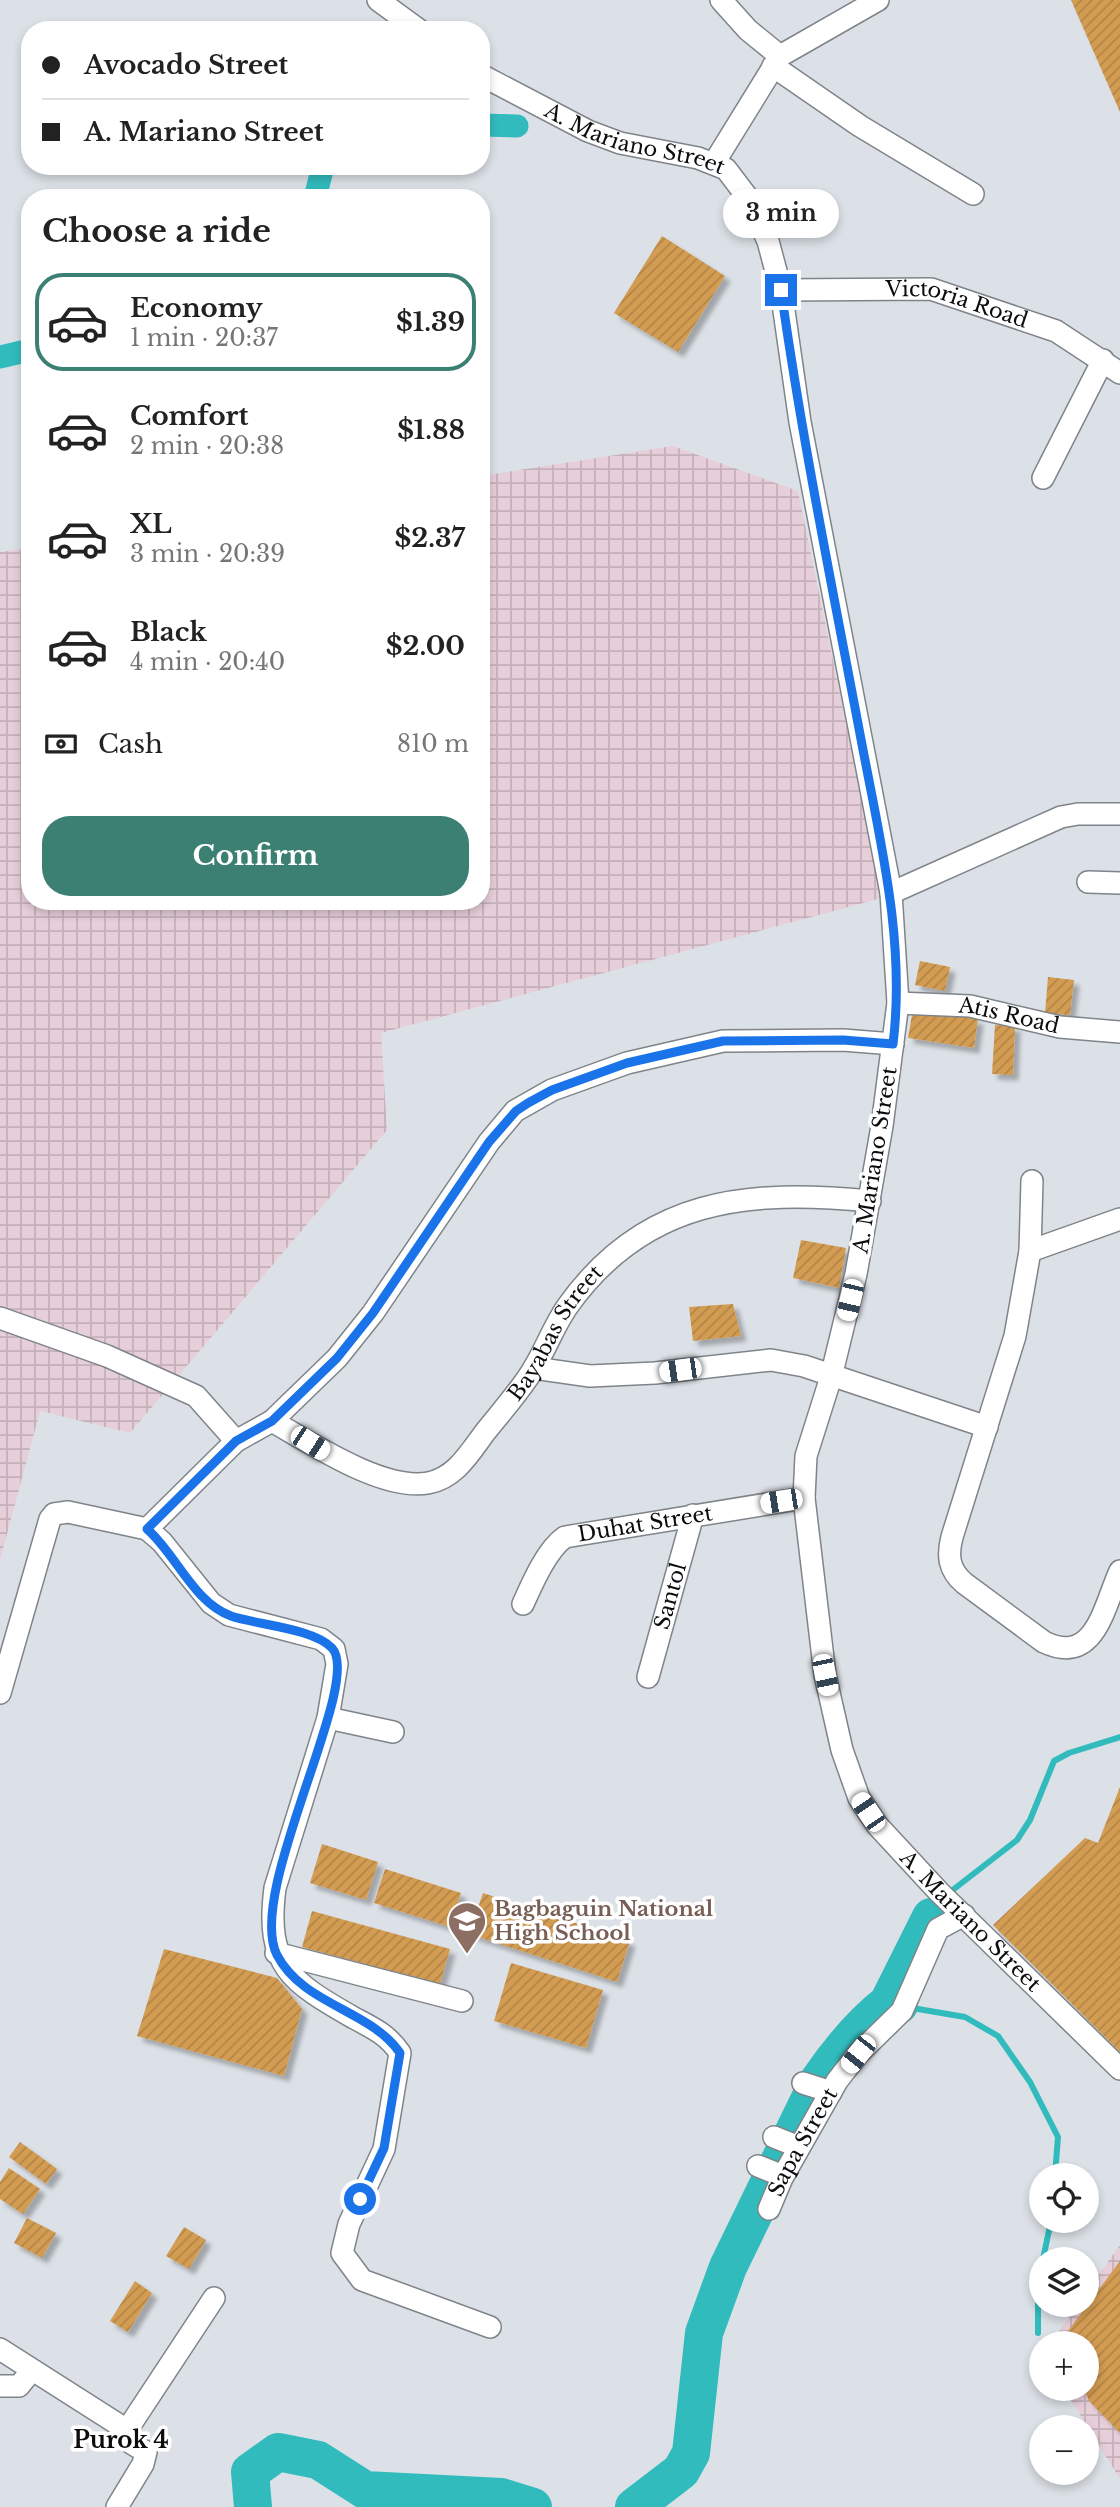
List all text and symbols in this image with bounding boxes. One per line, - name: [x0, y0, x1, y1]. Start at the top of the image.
- text: Avocado Street: [84, 49, 288, 81]
- street label: A. Mariano Street: [539, 97, 729, 180]
- text: A. Mariano Street: [84, 116, 324, 148]
- callout: 3 min: [723, 188, 839, 238]
- text: 3 min: [745, 199, 817, 227]
- text: Choose a ride: [42, 211, 271, 251]
- route end: [765, 274, 797, 306]
- street label: Victoria Road: [884, 276, 1031, 334]
- icon: car: [46, 291, 109, 354]
- text: Economy: [130, 292, 263, 324]
- text: $1.39: [396, 306, 465, 338]
- text: 1 min · 20:37: [130, 324, 278, 352]
- icon: car: [46, 399, 109, 462]
- text: Comfort: [130, 400, 248, 432]
- text: $1.88: [397, 414, 465, 446]
- text: 2 min · 20:38: [130, 432, 284, 460]
- icon: car: [46, 507, 109, 570]
- text: XL: [130, 508, 172, 540]
- text: $2.37: [395, 522, 465, 554]
- text: 3 min · 20:39: [130, 540, 285, 568]
- icon: car: [46, 615, 109, 678]
- text: Black: [130, 616, 207, 648]
- text: $2.00: [386, 630, 465, 662]
- text: 4 min · 20:40: [130, 648, 285, 676]
- icon: cash: [42, 725, 80, 763]
- text: Cash: [98, 728, 163, 760]
- text: 810 m: [397, 730, 469, 758]
- button: Confirm: [42, 816, 469, 896]
- street label: Atis Road: [957, 992, 1062, 1039]
- street label: A. Mariano Street: [847, 1065, 903, 1256]
- street label: Bayabas Street: [502, 1260, 608, 1406]
- car: [836, 1277, 865, 1323]
- car: [658, 1357, 703, 1383]
- car: [287, 1423, 334, 1463]
- car: [759, 1487, 804, 1515]
- street label: Duhat Street: [576, 1500, 714, 1548]
- street label: Santol: [649, 1560, 692, 1632]
- car: [811, 1652, 840, 1698]
- car: [848, 1789, 889, 1835]
- street label: A. Mariano Street: [894, 1845, 1046, 1997]
- place label: Bagbaguin National High School: [494, 1896, 714, 1946]
- school or university icon: Bagbaguin National High School: [446, 1900, 488, 1955]
- car: [837, 2031, 880, 2077]
- street label: Sapa Street: [763, 2083, 843, 2200]
- map controls: [1029, 2163, 1099, 2485]
- button: locate: [1029, 2163, 1099, 2233]
- route start: [344, 2183, 376, 2215]
- button: layers: [1029, 2247, 1099, 2317]
- button: +: [1029, 2331, 1099, 2401]
- button: −: [1029, 2415, 1099, 2485]
- district label: Purok 4: [73, 2426, 169, 2454]

